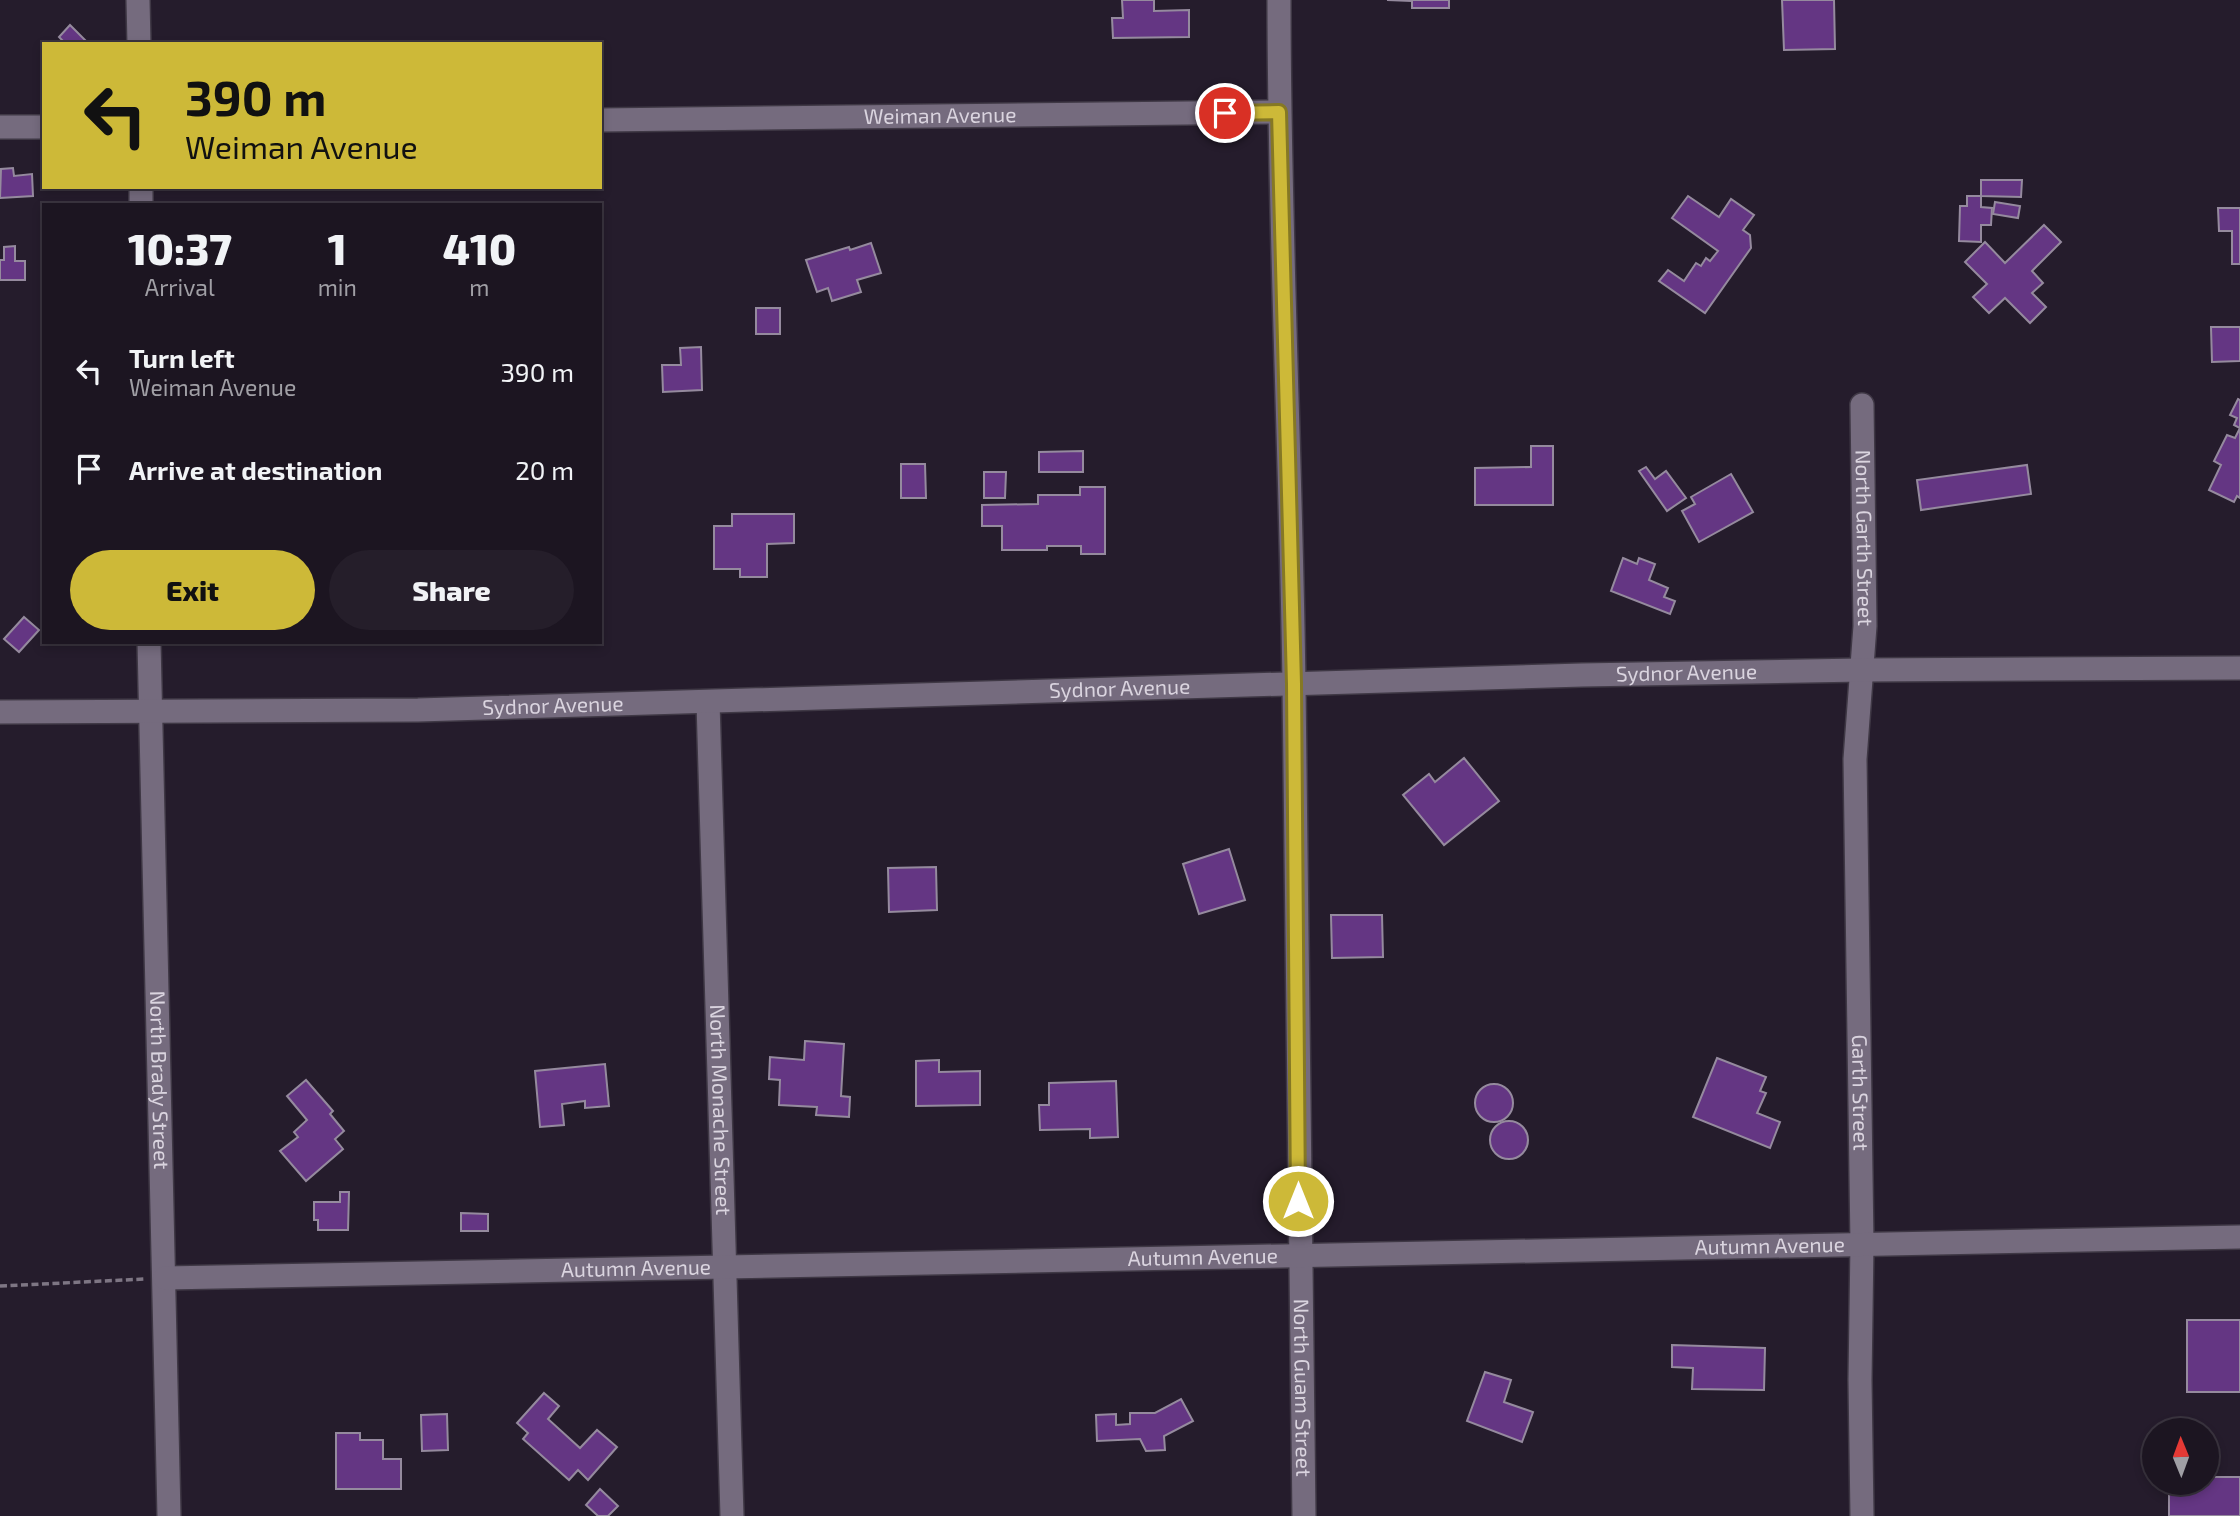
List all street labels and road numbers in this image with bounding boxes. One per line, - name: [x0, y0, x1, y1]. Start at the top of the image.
- street label: Weiman Avenue: [863, 101, 1016, 128]
- street label: North Garth Street: [1852, 450, 1879, 626]
- street label: Sydnor Avenue: [1616, 658, 1757, 685]
- street label: Sydnor Avenue: [1049, 673, 1191, 702]
- street label: Sydnor Avenue: [482, 690, 624, 719]
- street label: North Brady Street: [146, 990, 175, 1170]
- street label: North Monache Street: [706, 1004, 737, 1216]
- street label: Garth Street: [1848, 1034, 1875, 1151]
- street label: Autumn Avenue: [1694, 1231, 1845, 1259]
- street label: Autumn Avenue: [1127, 1242, 1278, 1270]
- street label: Autumn Avenue: [561, 1253, 711, 1281]
- street label: North Guam Street: [1290, 1298, 1317, 1477]

